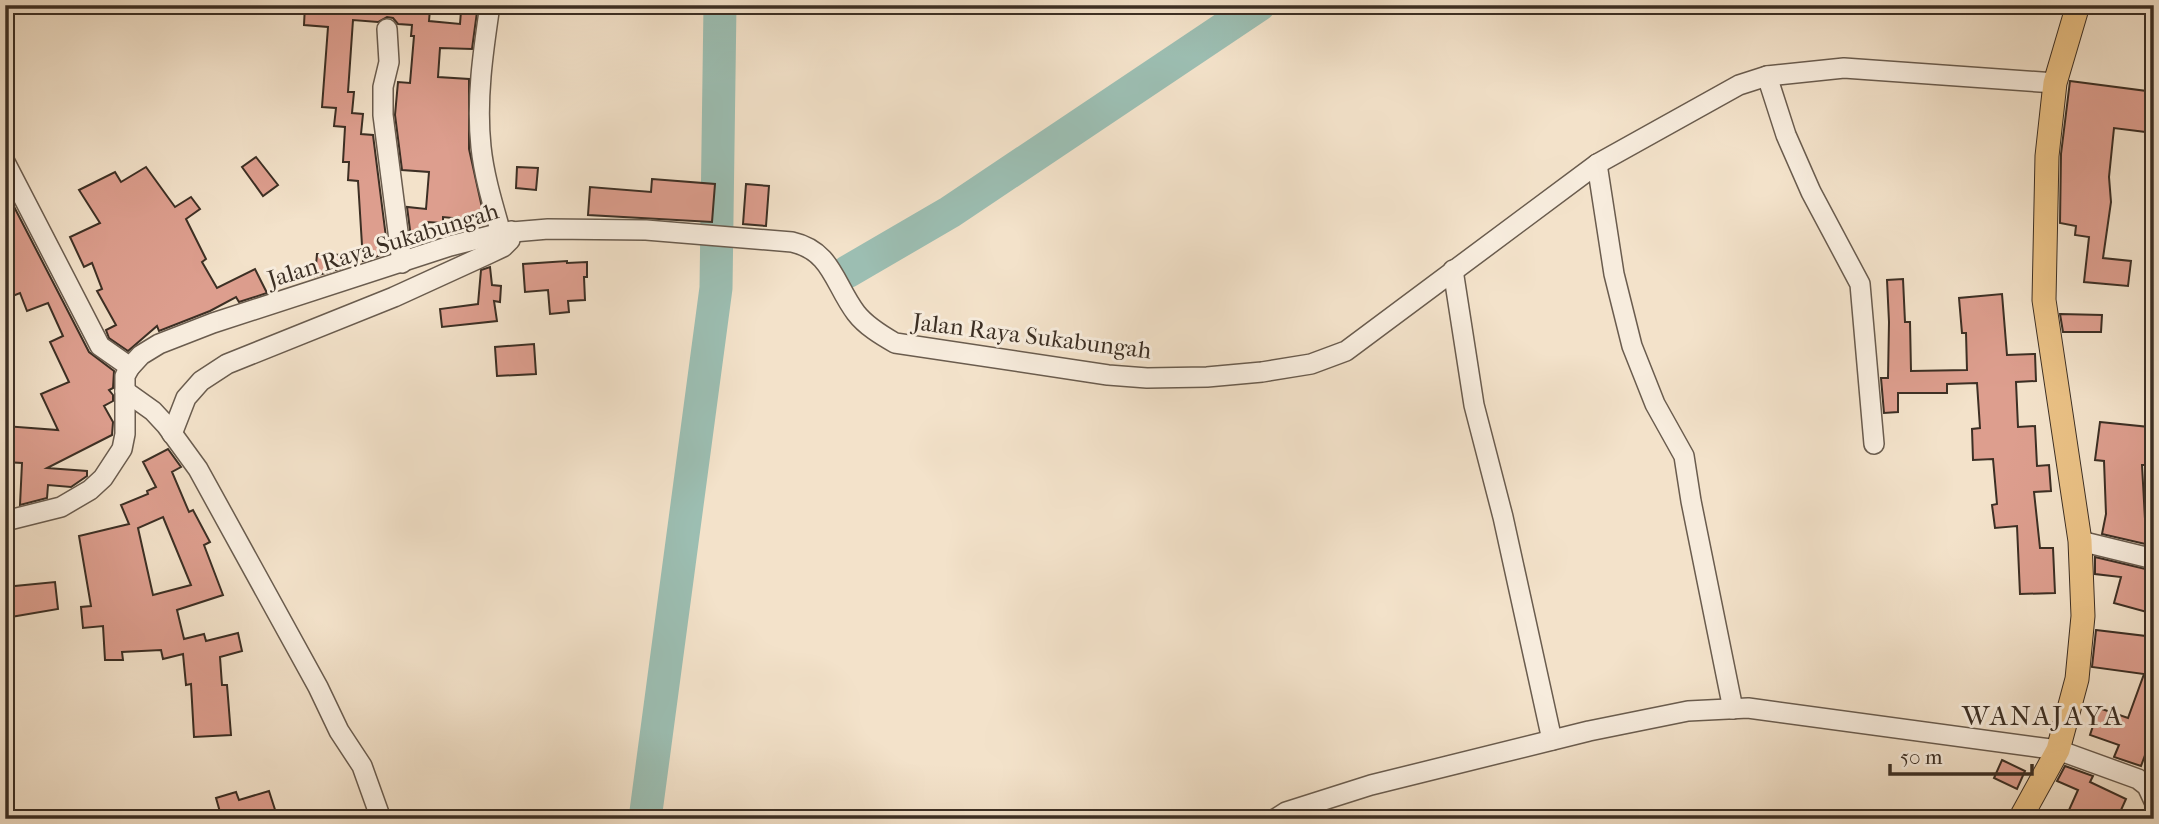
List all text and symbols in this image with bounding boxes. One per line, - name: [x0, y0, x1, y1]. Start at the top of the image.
- street label: Jalan Raya Sukabungah: [262, 196, 502, 294]
- street label: Jalan Raya Sukabungah: [909, 307, 1153, 365]
- district label: WANAJAYA: [1961, 699, 2124, 732]
- scale bar: [1890, 733, 2031, 777]
- text: 50 m: [1900, 745, 1943, 769]

